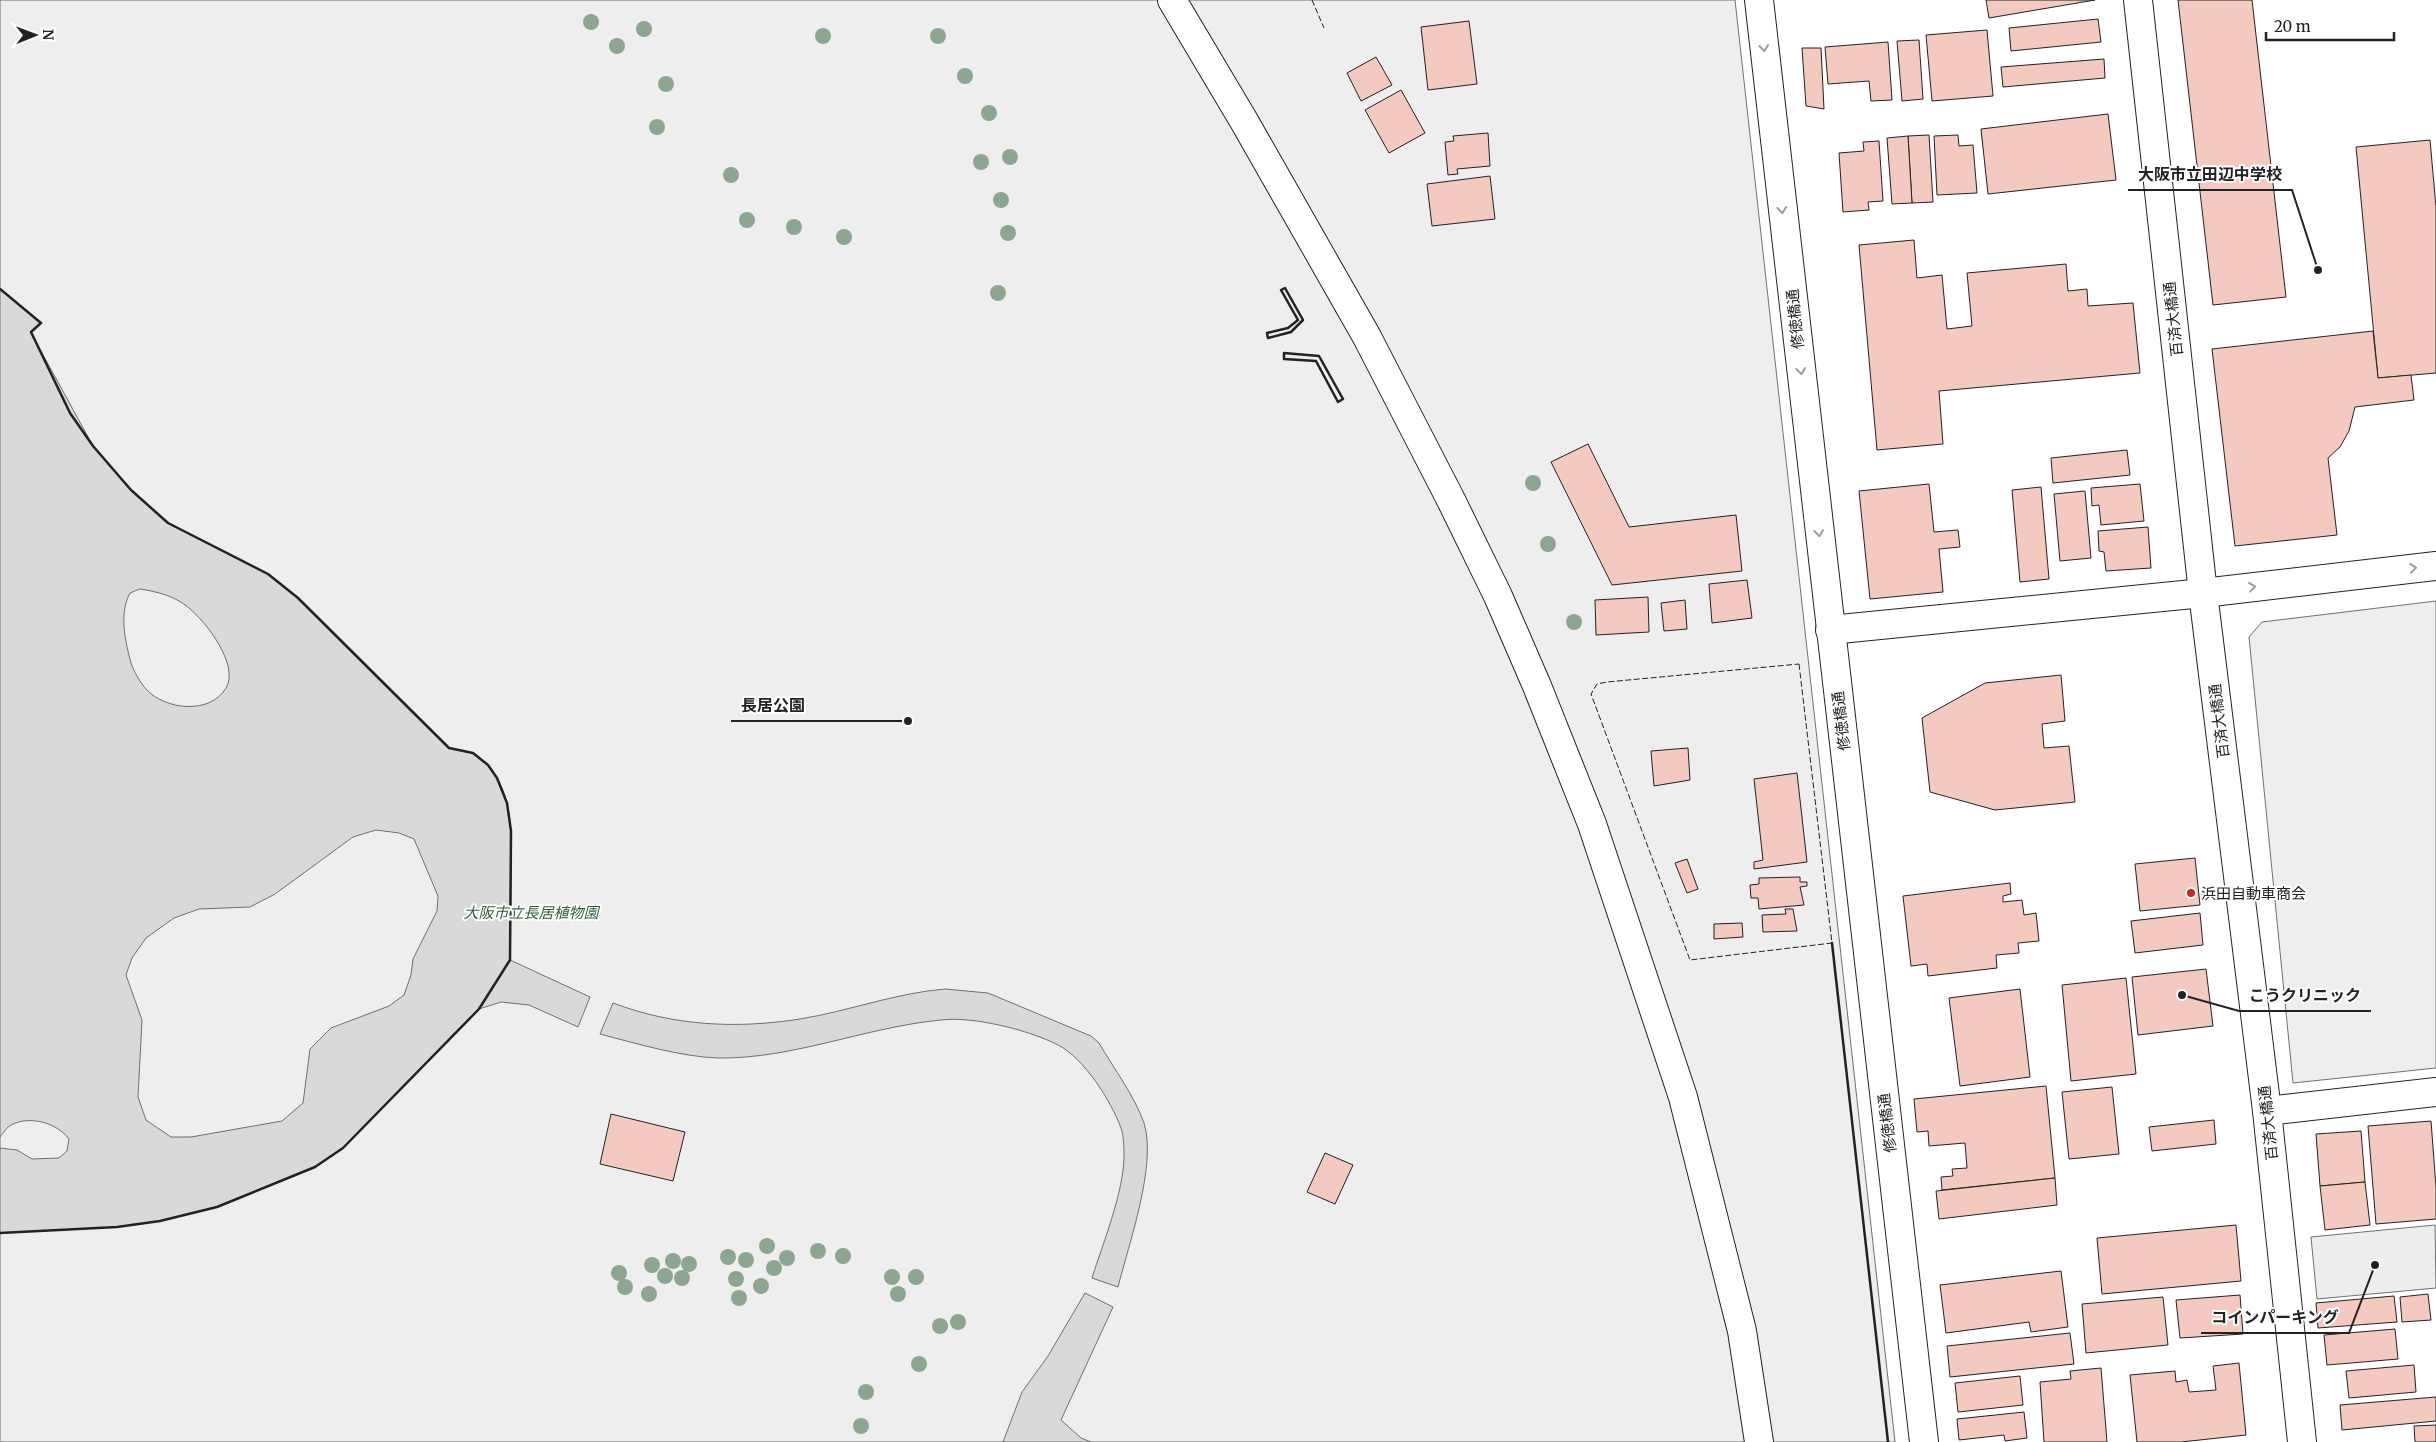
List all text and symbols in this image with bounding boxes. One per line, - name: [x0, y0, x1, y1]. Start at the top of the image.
- north arrow: [10, 10, 60, 60]
- scale bar: [2266, 10, 2394, 42]
- text: 20 m: [2274, 17, 2311, 36]
- text: N: [39, 29, 57, 40]
- one-way arrow: [1758, 45, 1769, 53]
- callout: 大阪市立田辺中学校: [2128, 159, 2292, 190]
- text: 大阪市立田辺中学校: [2138, 164, 2282, 184]
- one-way arrow: [1776, 206, 1787, 214]
- street label: 百済大橋通: [2160, 281, 2186, 357]
- street label: 修徳橋通: [1782, 288, 1808, 350]
- one-way arrow: [1795, 368, 1806, 376]
- one-way arrow: [1813, 529, 1824, 537]
- one-way arrow: [2409, 563, 2417, 574]
- one-way arrow: [2248, 582, 2256, 593]
- street label: 百済大橋通: [2205, 683, 2233, 759]
- callout: 長居公園: [731, 690, 815, 721]
- street label: 修徳橋通: [1828, 690, 1854, 752]
- text: 長居公園: [741, 695, 805, 715]
- place label: 浜田自動車商会: [2201, 884, 2306, 903]
- marker: 浜田自動車商会: [2185, 887, 2197, 899]
- park label: 大阪市立長居植物園: [463, 903, 600, 922]
- callout: こうクリニック: [2239, 980, 2371, 1011]
- text: こうクリニック: [2249, 985, 2361, 1005]
- street label: 百済大橋通: [2255, 1085, 2281, 1161]
- street label: 修徳橋通: [1874, 1092, 1900, 1154]
- callout: コインパーキング: [2201, 1302, 2349, 1333]
- text: コインパーキング: [2211, 1307, 2339, 1327]

